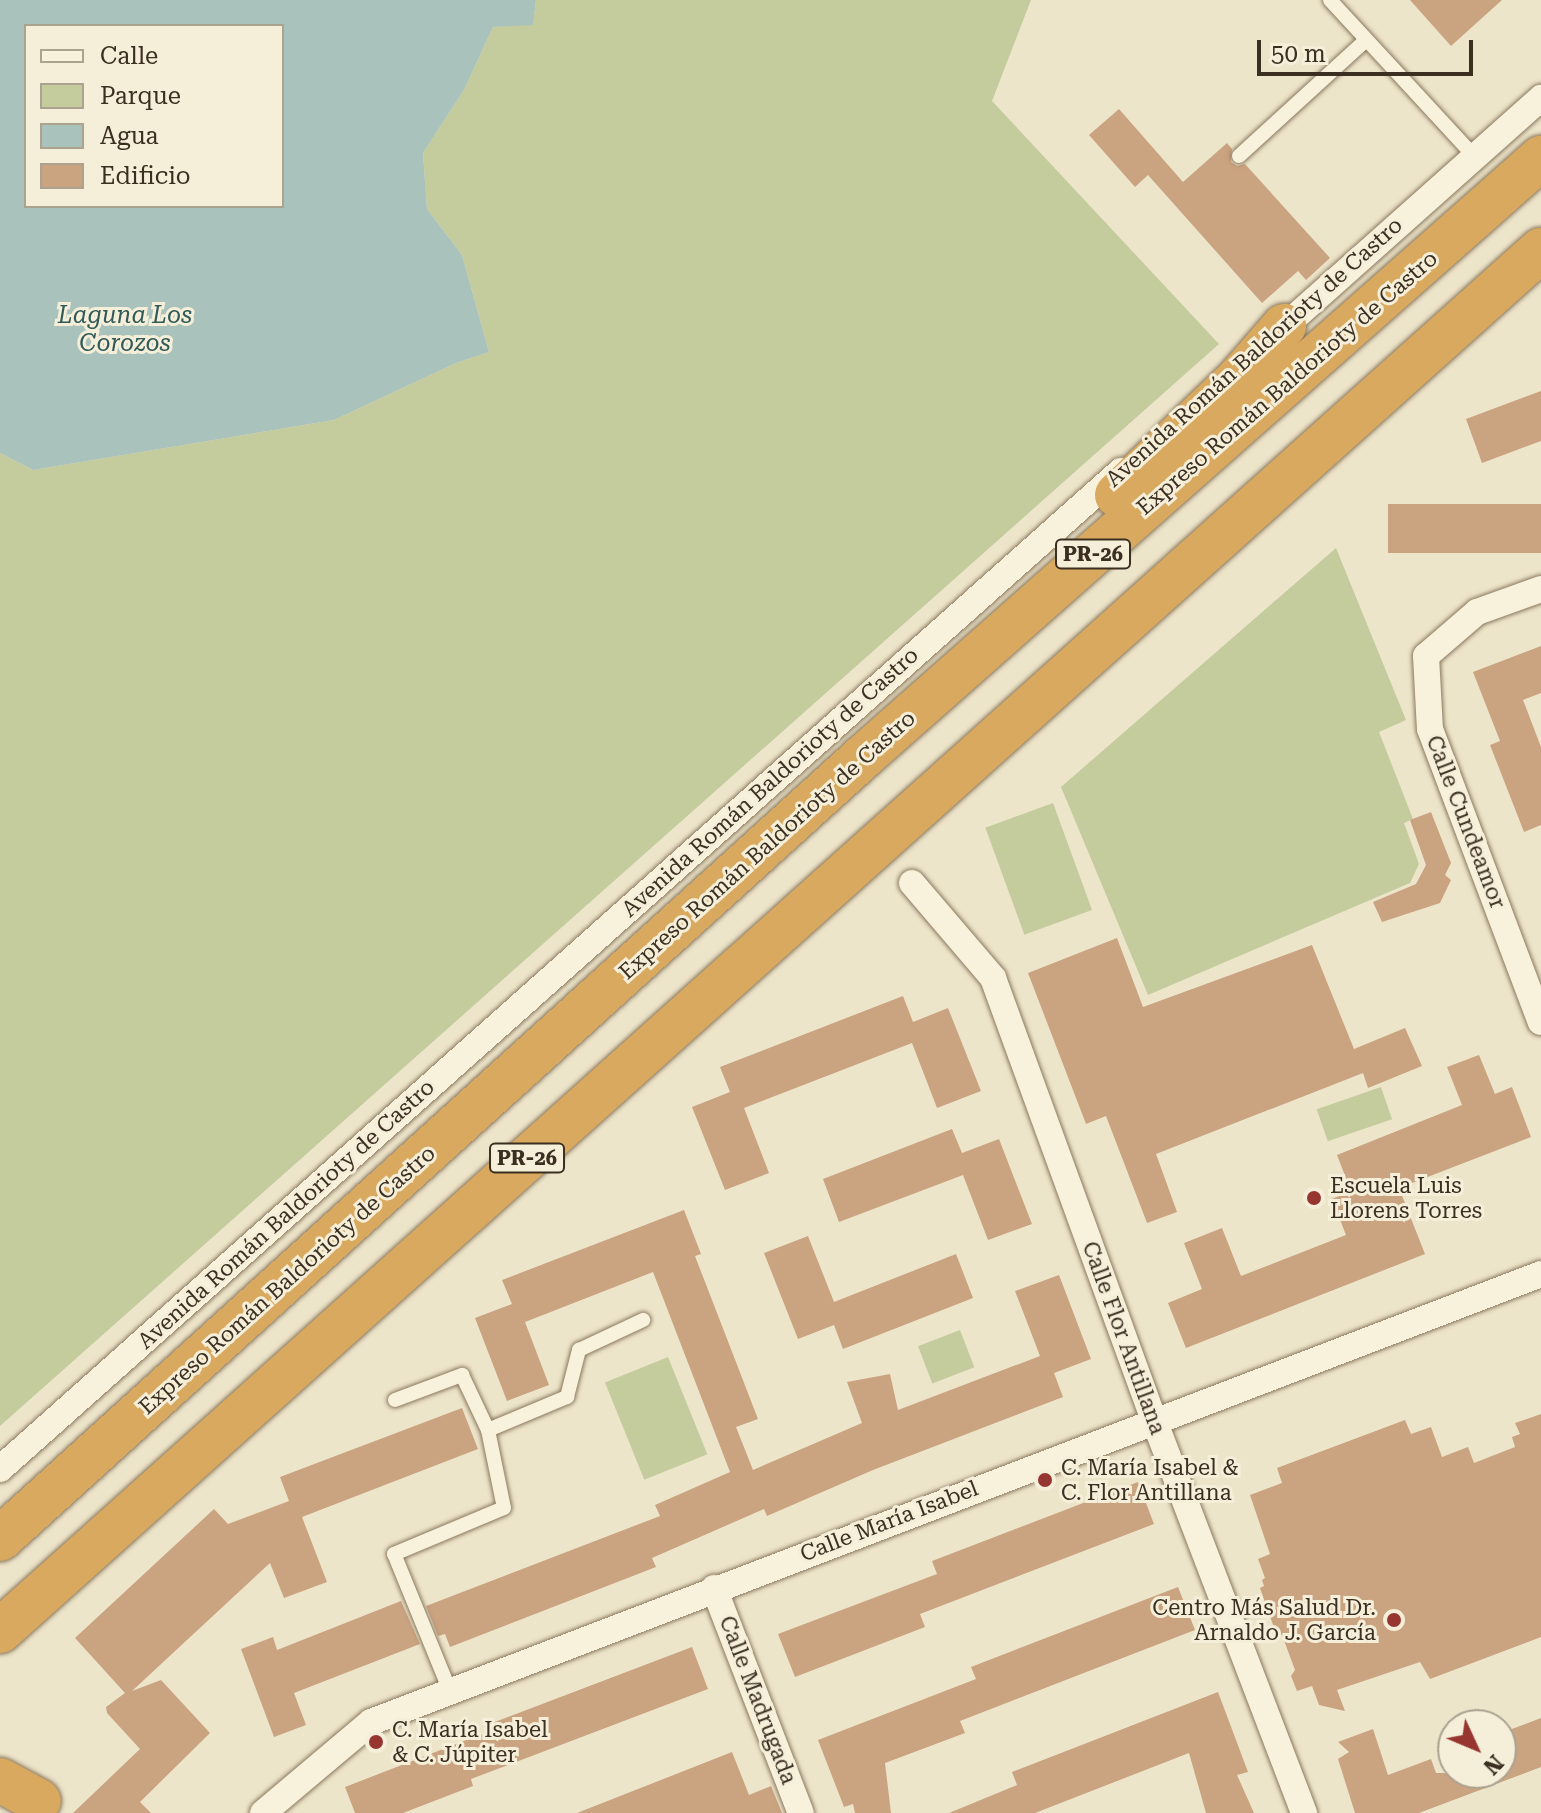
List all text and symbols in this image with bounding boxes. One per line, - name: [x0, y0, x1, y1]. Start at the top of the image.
- legend: [24, 24, 284, 208]
- scale bar: [1261, 24, 1477, 74]
- text: 50 m: [1271, 40, 1326, 68]
- text: Calle: [100, 42, 158, 70]
- text: Parque: [100, 82, 181, 110]
- text: Agua: [100, 122, 159, 150]
- text: Edificio: [100, 162, 191, 190]
- street label: Avenida Román Baldorioty de Castro: [1100, 212, 1408, 492]
- street label: Expreso Román Baldorioty de Castro: [1131, 245, 1443, 521]
- water label: Laguna Los Corozos: [58, 302, 192, 358]
- road number: PR-26: [1055, 538, 1131, 570]
- street label: Avenida Román Baldorioty de Castro: [616, 642, 924, 922]
- street label: Expreso Román Baldorioty de Castro: [613, 705, 921, 985]
- street label: Calle Cundeamor: [1421, 732, 1511, 912]
- street label: Avenida Román Baldorioty de Castro: [132, 1074, 440, 1354]
- street label: Expreso Román Baldorioty de Castro: [133, 1140, 441, 1420]
- road number: PR-26: [489, 1142, 565, 1174]
- place label: Escuela Luis Llorens Torres: [1330, 1172, 1482, 1224]
- marker: Escuela Luis Llorens Torres: [1305, 1189, 1323, 1207]
- street label: Calle Flor Antillana: [1077, 1238, 1171, 1438]
- place label: C. María Isabel & C. Flor Antillana: [1061, 1454, 1239, 1506]
- marker: C. María Isabel & C. Flor Antillana: [1036, 1471, 1054, 1489]
- street label: Calle María Isabel: [796, 1475, 982, 1567]
- place label: Centro Más Salud Dr. Arnaldo J. García: [1152, 1594, 1376, 1646]
- marker: Centro Más Salud Dr. Arnaldo J. García: [1383, 1609, 1405, 1631]
- street label: Calle Madrugada: [714, 1612, 802, 1788]
- north arrow: [1437, 1709, 1517, 1789]
- place label: C. María Isabel & C. Júpiter: [392, 1716, 548, 1768]
- marker: C. María Isabel & C. Júpiter: [367, 1733, 385, 1751]
- text: N: [1478, 1750, 1508, 1779]

